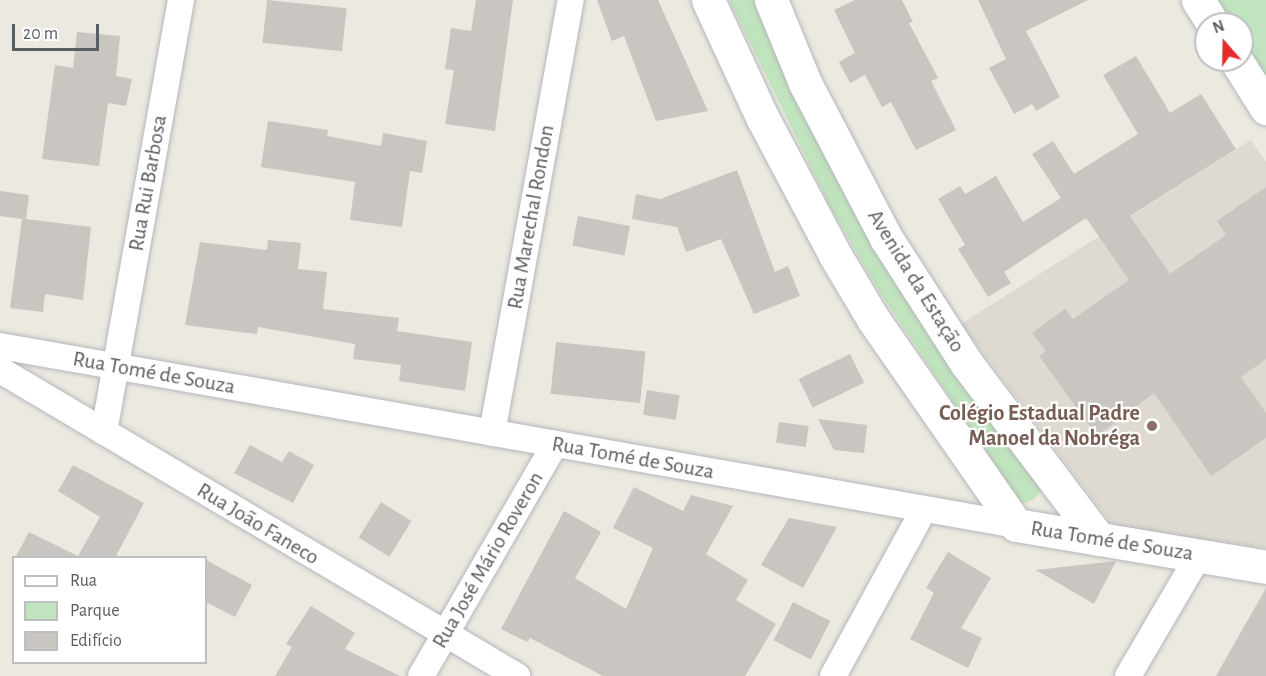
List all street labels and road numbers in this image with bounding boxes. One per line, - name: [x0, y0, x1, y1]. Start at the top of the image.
- street label: Rua Rui Barbosa: [123, 113, 173, 253]
- street label: Rua Marechal Rondon: [502, 123, 560, 311]
- street label: Avenida da Estação: [861, 205, 971, 357]
- street label: Rua Tomé de Souza: [71, 346, 237, 400]
- street label: Rua Tomé de Souza: [550, 431, 716, 485]
- street label: Rua José Mário Roveron: [427, 467, 549, 653]
- street label: Rua João Faneco: [192, 477, 324, 571]
- street label: Rua Tomé de Souza: [1029, 515, 1195, 567]

